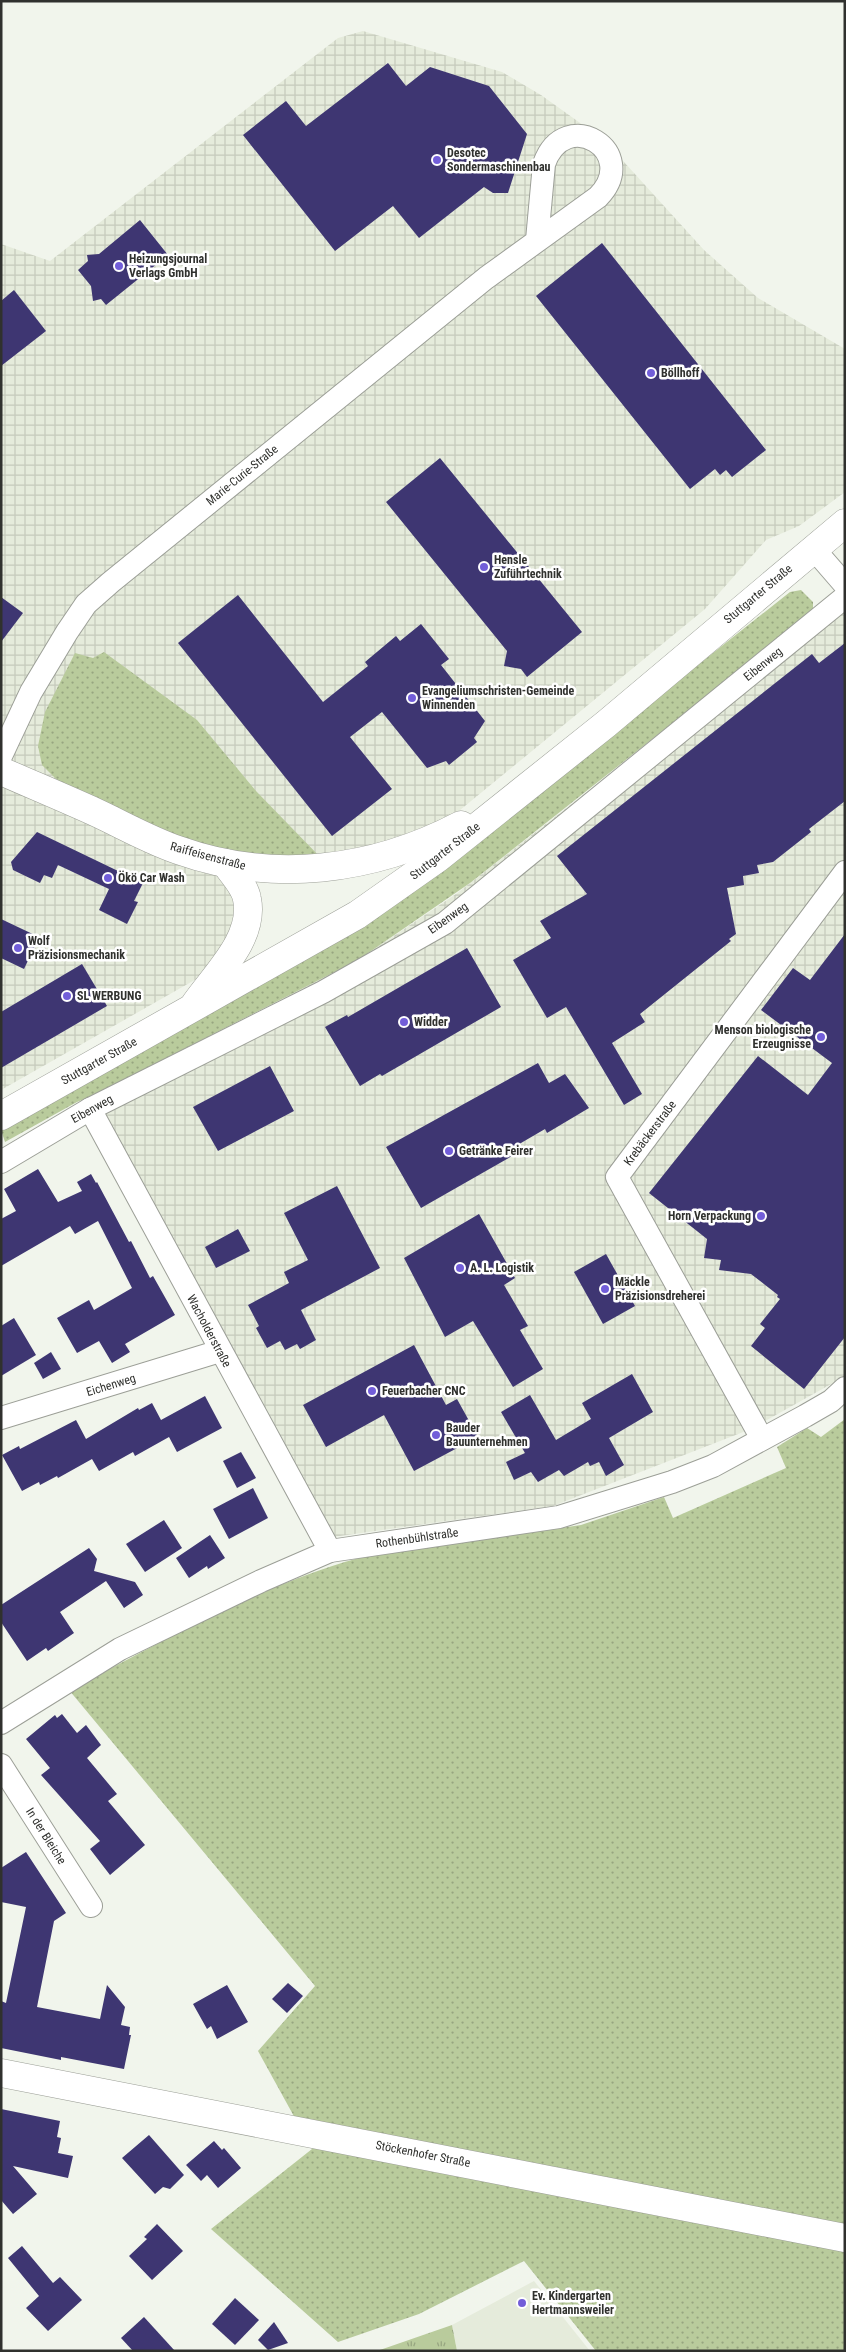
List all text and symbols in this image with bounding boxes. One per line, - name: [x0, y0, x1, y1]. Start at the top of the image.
- place label: Desotec Sondermaschinenbau: [447, 146, 551, 174]
- marker: Desotec Sondermaschinenbau: [431, 154, 443, 166]
- place label: Heizungsjournal Verlags GmbH: [129, 252, 207, 280]
- marker: Heizungsjournal Verlags GmbH: [113, 260, 125, 272]
- place label: Böllhoff: [661, 366, 700, 380]
- marker: Böllhoff: [645, 367, 657, 379]
- street label: Marie-Curie-Straße: [203, 442, 281, 508]
- place label: Hensle Zuführtechnik: [494, 553, 562, 581]
- marker: Hensle Zuführtechnik: [478, 561, 490, 573]
- street label: Stuttgarter Straße: [721, 561, 795, 627]
- street label: Eibenweg: [741, 644, 785, 684]
- place label: Evangeliumschristen-Gemeinde Winnenden: [422, 684, 574, 712]
- marker: Evangeliumschristen-Gemeinde Winnenden: [406, 692, 418, 704]
- street label: Stuttgarter Straße: [407, 819, 483, 883]
- street label: Raiffeisenstraße: [169, 839, 248, 873]
- place label: Ökö Car Wash: [118, 870, 185, 885]
- marker: Ökö Car Wash: [102, 872, 114, 884]
- street label: Eibenweg: [425, 899, 471, 937]
- place label: Wolf Präzisionsmechanik: [28, 934, 125, 962]
- marker: Wolf Präzisionsmechanik: [12, 942, 24, 954]
- place label: SL WERBUNG: [77, 989, 141, 1003]
- marker: SL WERBUNG: [61, 990, 73, 1002]
- place label: Widder: [414, 1015, 448, 1029]
- marker: Widder: [398, 1016, 410, 1028]
- place label: Menson biologische Erzeugnisse: [715, 1023, 811, 1051]
- marker: Menson biologische Erzeugnisse: [815, 1031, 827, 1043]
- street label: Stuttgarter Straße: [59, 1034, 140, 1088]
- street label: Eibenweg: [69, 1092, 115, 1126]
- street label: Krebäckerstraße: [621, 1098, 679, 1168]
- place label: Getränke Feirer: [459, 1144, 533, 1158]
- marker: Getränke Feirer: [443, 1145, 455, 1157]
- place label: Horn Verpackung: [668, 1209, 751, 1223]
- marker: Horn Verpackung: [755, 1210, 767, 1222]
- place label: A. L. Logistik: [470, 1261, 534, 1275]
- marker: A. L. Logistik: [454, 1262, 466, 1274]
- place label: Mäckle Präzisionsdreherei: [615, 1275, 705, 1303]
- marker: Mäckle Präzisionsdreherei: [599, 1283, 611, 1295]
- street label: Wacholderstraße: [184, 1292, 234, 1370]
- street label: Eichenweg: [85, 1371, 137, 1399]
- place label: Feuerbacher CNC: [382, 1384, 466, 1398]
- marker: Feuerbacher CNC: [366, 1385, 378, 1397]
- place label: Bauder Bauunternehmen: [446, 1421, 528, 1449]
- marker: Bauder Bauunternehmen: [430, 1429, 442, 1441]
- street label: Rothenbühlstraße: [375, 1525, 460, 1551]
- street label: In der Bleiche: [23, 1805, 69, 1867]
- street label: Stöckenhofer Straße: [374, 2138, 472, 2170]
- place label: Ev. Kindergarten Hertmannsweiler: [532, 2289, 614, 2317]
- marker: Ev. Kindergarten Hertmannsweiler: [516, 2297, 528, 2309]

